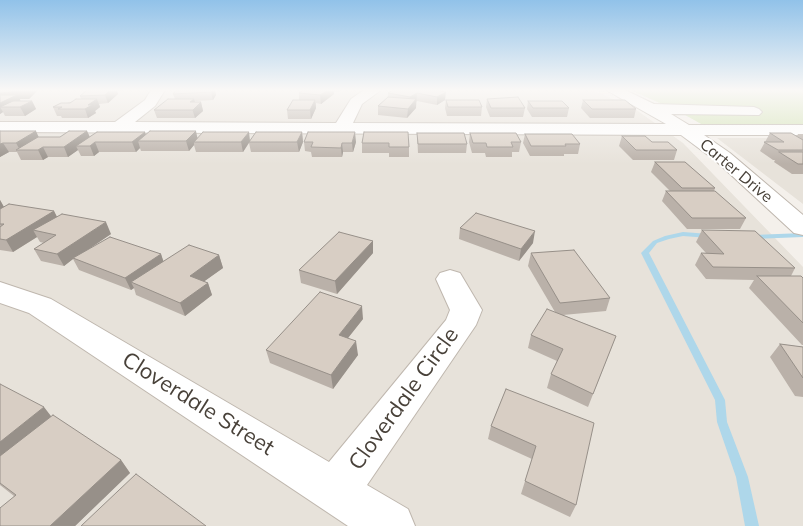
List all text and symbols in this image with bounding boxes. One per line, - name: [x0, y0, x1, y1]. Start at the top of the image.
- street label: Carter Drive: [696, 135, 776, 207]
- street label: Cloverdale Circle: [343, 323, 465, 475]
- street label: Cloverdale Street: [117, 347, 279, 461]

